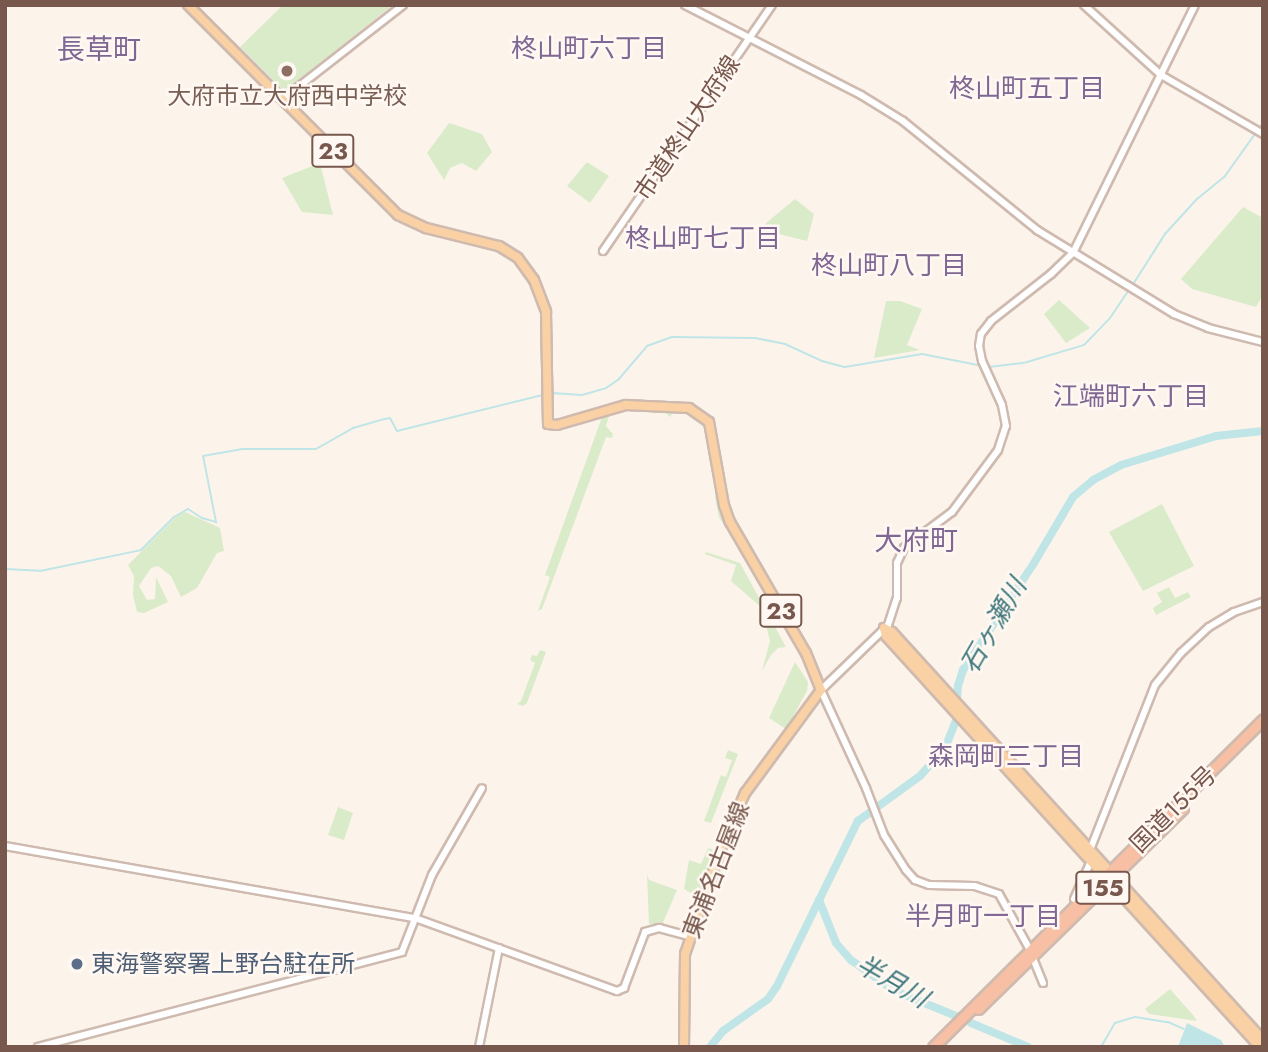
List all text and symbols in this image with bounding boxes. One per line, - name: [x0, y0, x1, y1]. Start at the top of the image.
- district label: 長草町: [57, 33, 141, 67]
- district label: 柊山町六丁目: [511, 33, 667, 65]
- street label: 市道柊山大府線: [628, 50, 746, 206]
- marker: 大府市立大府西中学校: [279, 63, 295, 79]
- district label: 柊山町五丁目: [949, 73, 1105, 105]
- place label: 大府市立大府西中学校: [167, 82, 407, 110]
- road number: 23: [310, 132, 356, 170]
- district label: 柊山町七丁目: [625, 223, 781, 255]
- district label: 柊山町八丁目: [811, 250, 967, 282]
- district label: 江端町六丁目: [1053, 381, 1209, 413]
- district label: 大府町: [874, 524, 958, 558]
- water label: 石ヶ瀬川: [954, 573, 1034, 679]
- road number: 23: [758, 592, 804, 631]
- district label: 森岡町三丁目: [928, 741, 1084, 773]
- street label: 国道155号: [1124, 760, 1222, 858]
- street label: 東浦名古屋線: [677, 798, 755, 942]
- road number: 155: [1075, 868, 1131, 908]
- district label: 半月町一丁目: [905, 901, 1061, 933]
- water label: 半月川: [850, 949, 934, 1015]
- place label: 東海警察署上野台駐在所: [91, 950, 355, 978]
- marker: 東海警察署上野台駐在所: [69, 956, 85, 972]

